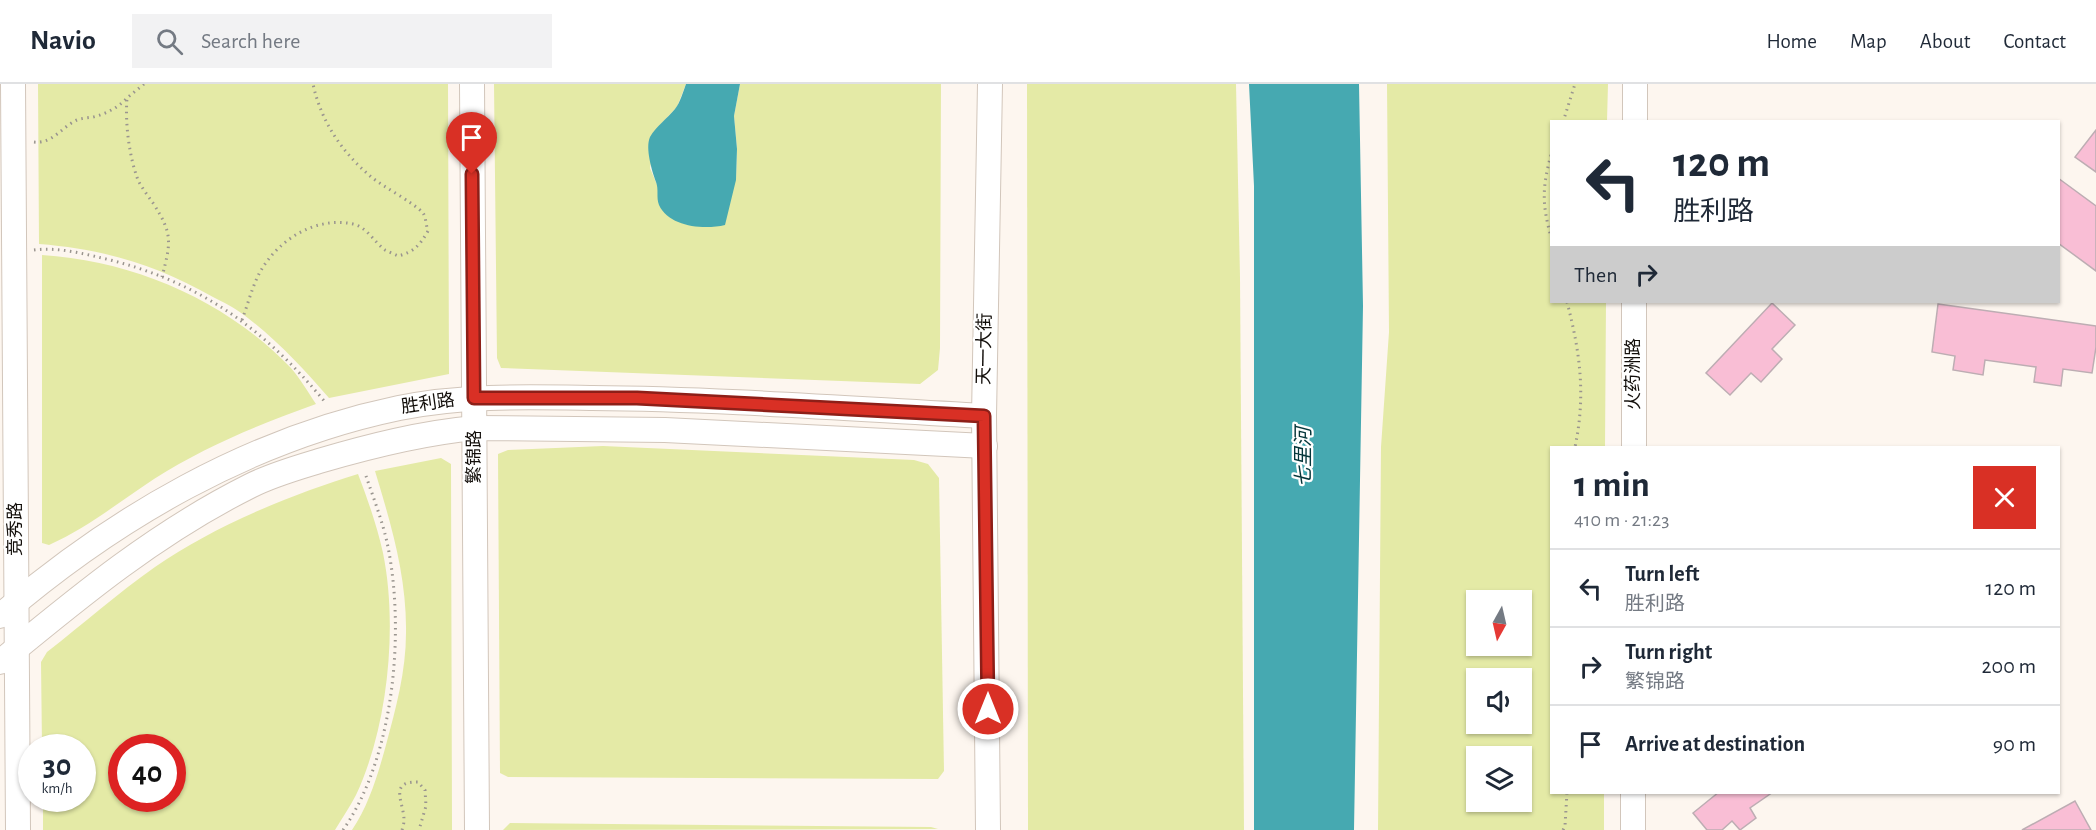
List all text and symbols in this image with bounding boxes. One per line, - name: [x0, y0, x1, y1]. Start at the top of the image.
- search box: [132, 14, 552, 68]
- icon: search: [153, 25, 186, 58]
- text: Navio: [30, 27, 96, 55]
- text: Search here: [201, 30, 300, 52]
- text: Home: [1766, 31, 1817, 52]
- text: Map: [1850, 31, 1887, 52]
- text: About: [1920, 31, 1970, 52]
- text: Contact: [2003, 31, 2066, 52]
- pin: [446, 112, 497, 174]
- icon: arrive: [455, 121, 488, 154]
- text: 120 m: [1673, 142, 1770, 184]
- icon: left: [1574, 144, 1652, 222]
- text: 胜利路: [1673, 198, 1754, 225]
- icon: right: [1630, 258, 1663, 291]
- text: Then: [1574, 264, 1618, 286]
- street label: 天一大街: [973, 313, 995, 385]
- street label: 火药洲路: [1623, 338, 1643, 410]
- street label: 胜利路: [400, 389, 456, 417]
- water label: 七里河: [1293, 423, 1314, 487]
- street label: 繁锦路: [464, 430, 484, 484]
- button: close: [1973, 466, 2036, 529]
- text: 1 min: [1574, 467, 1650, 503]
- street label: 竞秀路: [5, 502, 25, 556]
- text: 410 m · 21:23: [1574, 510, 1669, 530]
- text: Turn left: [1625, 563, 1699, 585]
- icon: left: [1574, 572, 1607, 605]
- text: 120 m: [1986, 577, 2036, 599]
- north arrow: [1466, 590, 1532, 656]
- map controls: [1466, 590, 1532, 812]
- text: 胜利路: [1625, 594, 1685, 614]
- text: Turn right: [1625, 641, 1712, 663]
- icon: right: [1574, 650, 1607, 683]
- text: 200 m: [1982, 655, 2036, 677]
- button: sound: [1466, 668, 1532, 734]
- text: 繁锦路: [1625, 672, 1685, 692]
- position arrow: [956, 677, 1020, 741]
- icon: arrive: [1574, 728, 1607, 761]
- text: Arrive at destination: [1625, 733, 1805, 755]
- text: 90 m: [1993, 733, 2036, 755]
- speed limit sign: 40: [108, 734, 186, 812]
- button: layers: [1466, 746, 1532, 812]
- text: 30: [43, 751, 71, 781]
- text: km/h: [42, 781, 72, 796]

